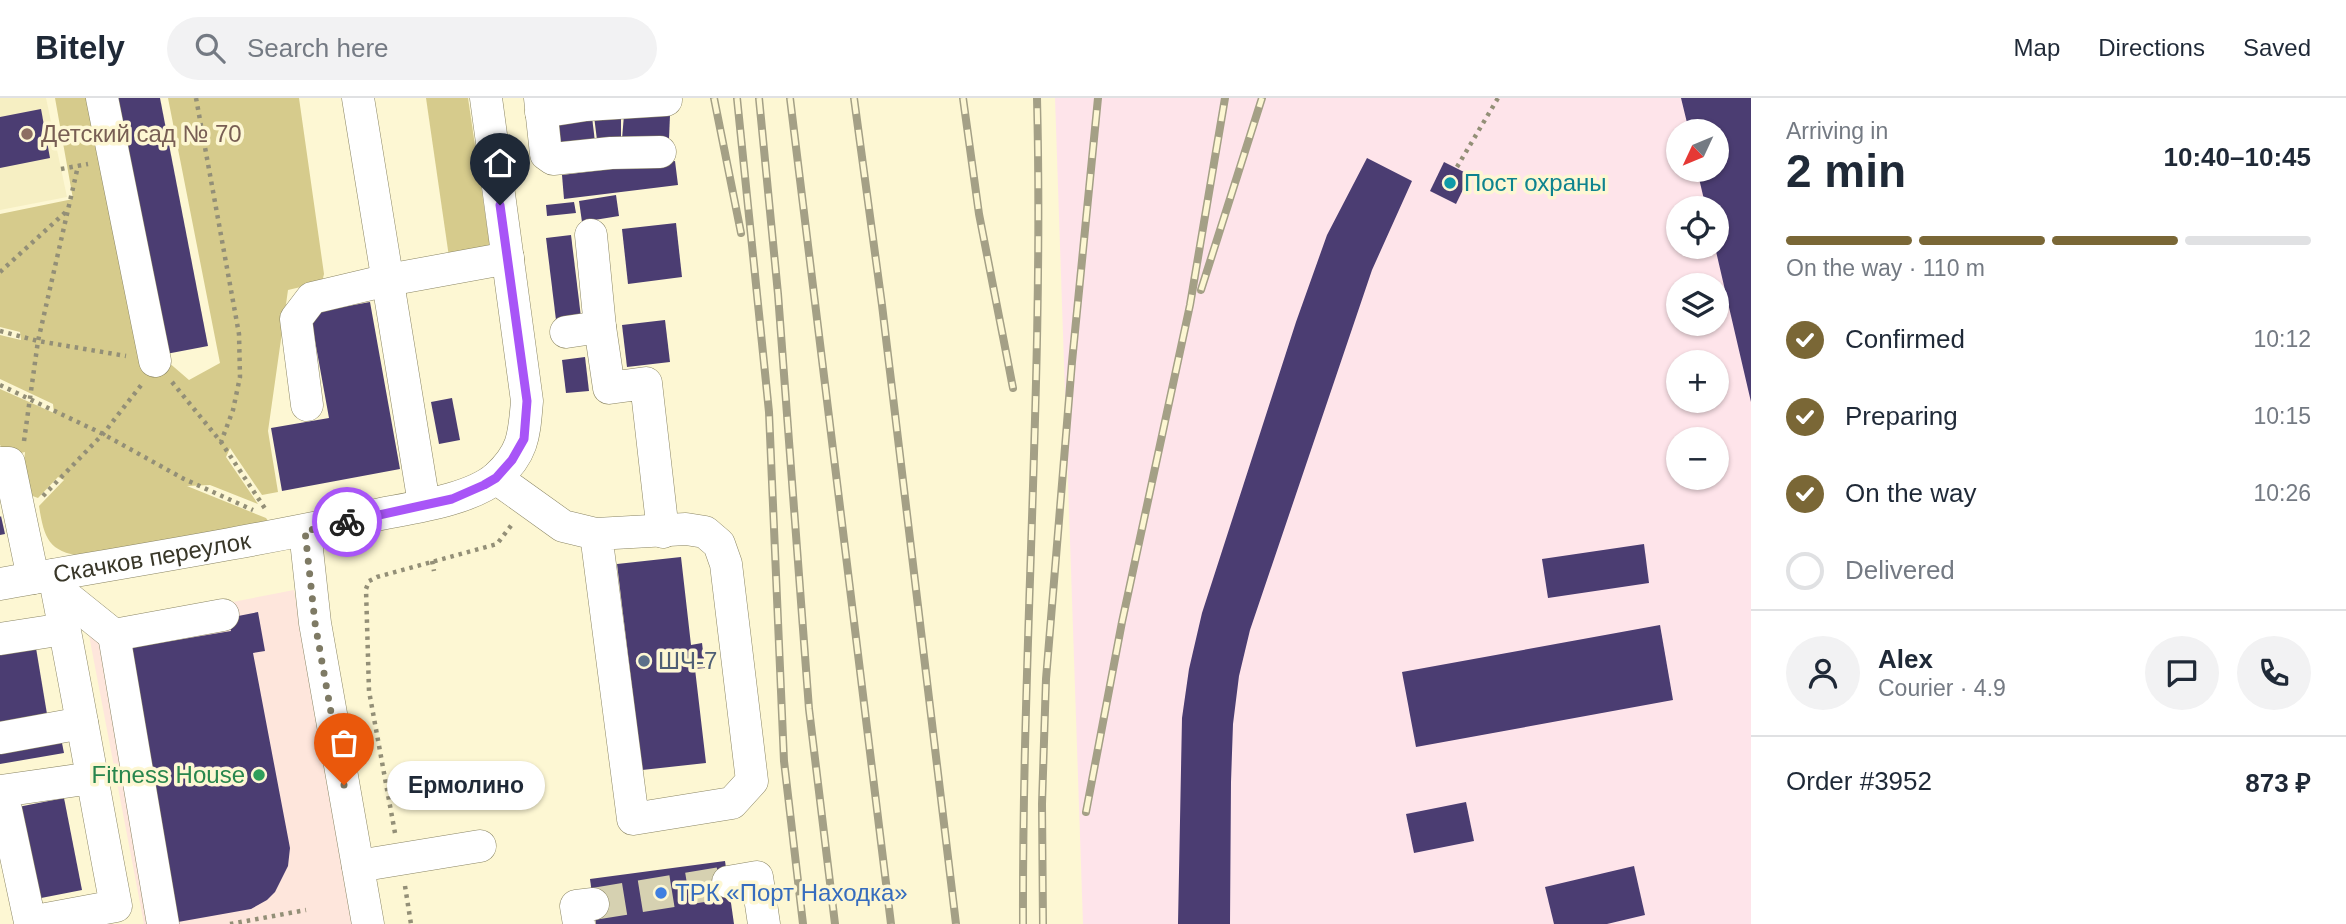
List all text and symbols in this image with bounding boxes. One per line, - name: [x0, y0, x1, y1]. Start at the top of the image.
- search box: [167, 17, 657, 80]
- text: Bitely: [35, 29, 125, 66]
- icon: search: [191, 29, 229, 67]
- text: Search here: [247, 33, 389, 63]
- text: Map: [2014, 34, 2060, 61]
- text: Directions: [2098, 34, 2205, 61]
- text: Saved: [2243, 34, 2311, 61]
- text: Arriving in: [1786, 118, 1888, 144]
- north arrow: [1666, 119, 1729, 182]
- map controls: [1666, 119, 1729, 490]
- place label: Детский сад № 70: [41, 120, 242, 147]
- marker: Детский сад № 70: [19, 126, 35, 142]
- pin: [470, 133, 530, 205]
- text: 10:40–10:45: [2164, 142, 2311, 172]
- icon: home: [481, 144, 519, 182]
- text: 2 min: [1786, 145, 1906, 197]
- place label: Пост охраны: [1464, 169, 1607, 196]
- marker: Пост охраны: [1442, 175, 1458, 191]
- button: locate: [1666, 196, 1729, 259]
- text: On the way · 110 m: [1786, 255, 1985, 281]
- button: layers: [1666, 273, 1729, 336]
- icon: check: [1786, 321, 1824, 359]
- text: Confirmed: [1845, 324, 1965, 354]
- text: 10:12: [2253, 326, 2311, 352]
- button: +: [1666, 350, 1729, 413]
- icon: check: [1786, 398, 1824, 436]
- text: Preparing: [1845, 401, 1958, 431]
- text: 10:15: [2253, 403, 2311, 429]
- button: −: [1666, 427, 1729, 490]
- icon: check: [1786, 475, 1824, 513]
- text: On the way: [1845, 478, 1977, 508]
- text: 10:26: [2253, 480, 2311, 506]
- courier: [312, 487, 382, 557]
- icon: bike: [328, 503, 366, 541]
- street label: Скачков переулок: [51, 526, 253, 588]
- text: Delivered: [1845, 555, 1955, 585]
- button: person: [1786, 636, 1860, 710]
- button: chat: [2145, 636, 2219, 710]
- button: phone: [2237, 636, 2311, 710]
- text: Alex: [1878, 644, 1933, 674]
- place label: ШЧ-7: [658, 647, 717, 674]
- marker: ШЧ-7: [636, 653, 652, 669]
- text: Courier · 4.9: [1878, 675, 2006, 701]
- pin: [314, 713, 374, 785]
- icon: bag: [325, 724, 363, 762]
- callout: Ермолино: [386, 760, 544, 810]
- place label: Fitness House: [92, 761, 245, 788]
- text: Order #3952: [1786, 766, 1932, 796]
- marker: Fitness House: [251, 767, 267, 783]
- text: 873 ₽: [2245, 768, 2311, 798]
- text: Ермолино: [408, 772, 524, 798]
- place label: ТРК «Порт Находка»: [675, 879, 908, 906]
- marker: ТРК «Порт Находка»: [653, 885, 669, 901]

